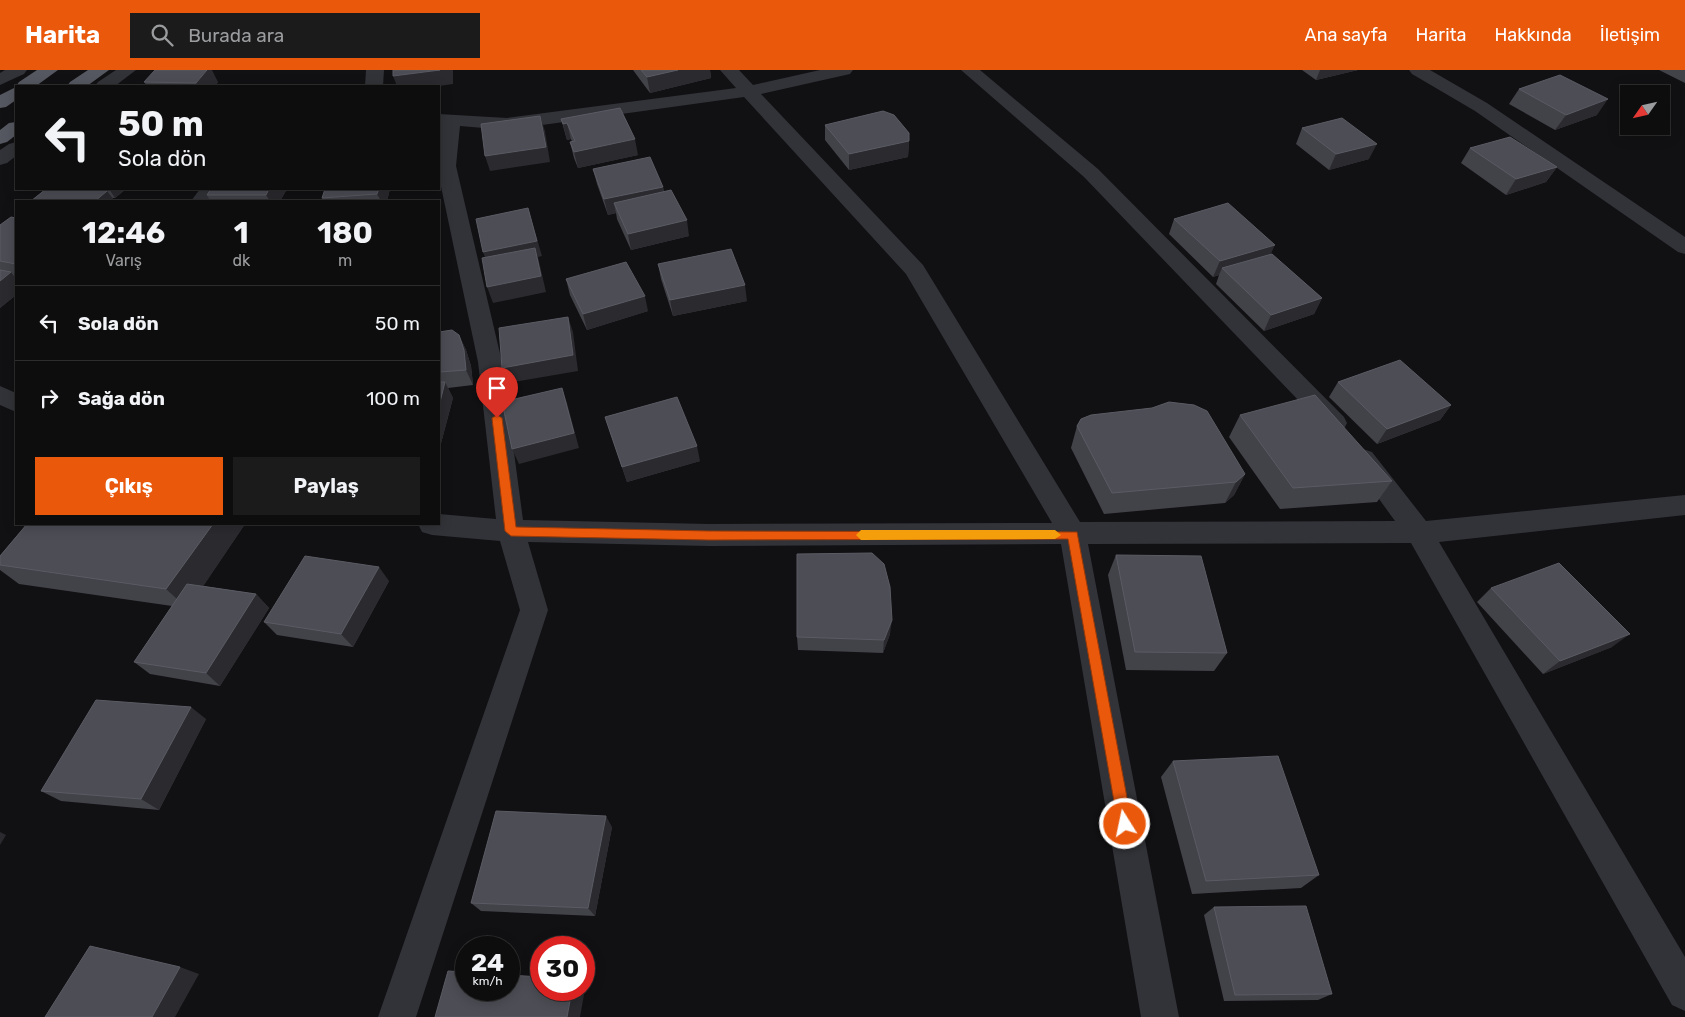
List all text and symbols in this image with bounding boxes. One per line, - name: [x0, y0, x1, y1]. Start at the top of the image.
- search box: [130, 13, 480, 58]
- text: Harita: [25, 21, 100, 49]
- icon: search: [148, 21, 176, 49]
- text: Burada ara: [188, 24, 284, 47]
- text: Ana sayfa: [1305, 24, 1388, 46]
- text: Harita: [1416, 24, 1466, 46]
- text: Hakkında: [1494, 24, 1572, 46]
- text: İletişim: [1600, 24, 1660, 46]
- north arrow: [1620, 85, 1670, 135]
- map controls: [1620, 85, 1670, 135]
- text: 50 m: [118, 103, 204, 145]
- icon: left: [35, 105, 100, 170]
- text: Sola dön: [118, 145, 206, 172]
- text: 12:46: [82, 215, 165, 251]
- text: 1: [234, 215, 249, 251]
- text: 180: [317, 215, 373, 251]
- text: Varış: [105, 251, 142, 270]
- text: dk: [232, 251, 250, 270]
- text: m: [338, 251, 352, 270]
- icon: left: [35, 309, 63, 337]
- text: Sola dön: [78, 312, 159, 335]
- text: 50 m: [375, 312, 420, 335]
- pin: [476, 367, 518, 418]
- icon: arrive: [483, 374, 511, 402]
- icon: right: [35, 384, 63, 412]
- text: Sağa dön: [78, 387, 165, 410]
- text: 100 m: [366, 387, 420, 410]
- button: Çıkış: [35, 457, 223, 515]
- button: Paylaş: [233, 457, 420, 515]
- position arrow: [1098, 797, 1150, 849]
- speed limit sign: 30: [530, 936, 595, 1001]
- text: 24: [471, 948, 504, 977]
- text: km/h: [473, 974, 502, 988]

